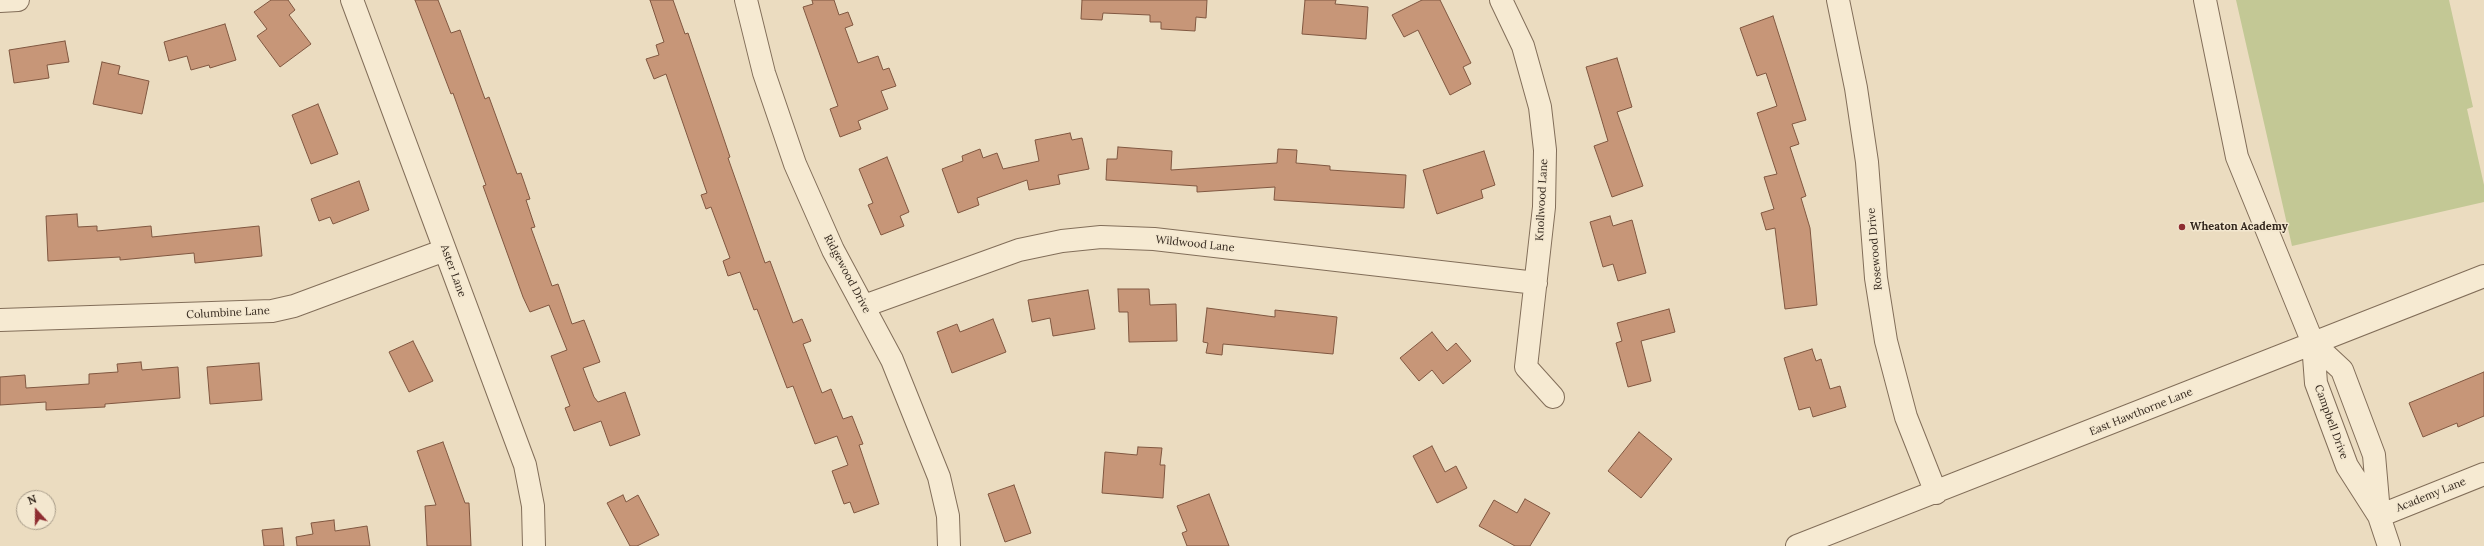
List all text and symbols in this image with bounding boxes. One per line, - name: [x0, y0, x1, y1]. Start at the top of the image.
- street label: Knollwood Lane: [1533, 158, 1551, 242]
- street label: Rosewood Drive: [1865, 207, 1885, 291]
- place label: Wheaton Academy: [2190, 220, 2288, 234]
- marker: Wheaton Academy: [2177, 222, 2187, 232]
- street label: Ridgewood Drive: [821, 232, 873, 316]
- street label: Wildwood Lane: [1155, 233, 1235, 255]
- street label: Aster Lane: [437, 243, 469, 299]
- street label: Columbine Lane: [186, 304, 270, 322]
- street label: Campbell Drive: [2311, 383, 2351, 461]
- street label: East Hawthorne Lane: [2088, 385, 2194, 439]
- street label: Academy Lane: [2394, 475, 2468, 515]
- north arrow: [16, 490, 56, 530]
- text: N: [26, 492, 39, 508]

